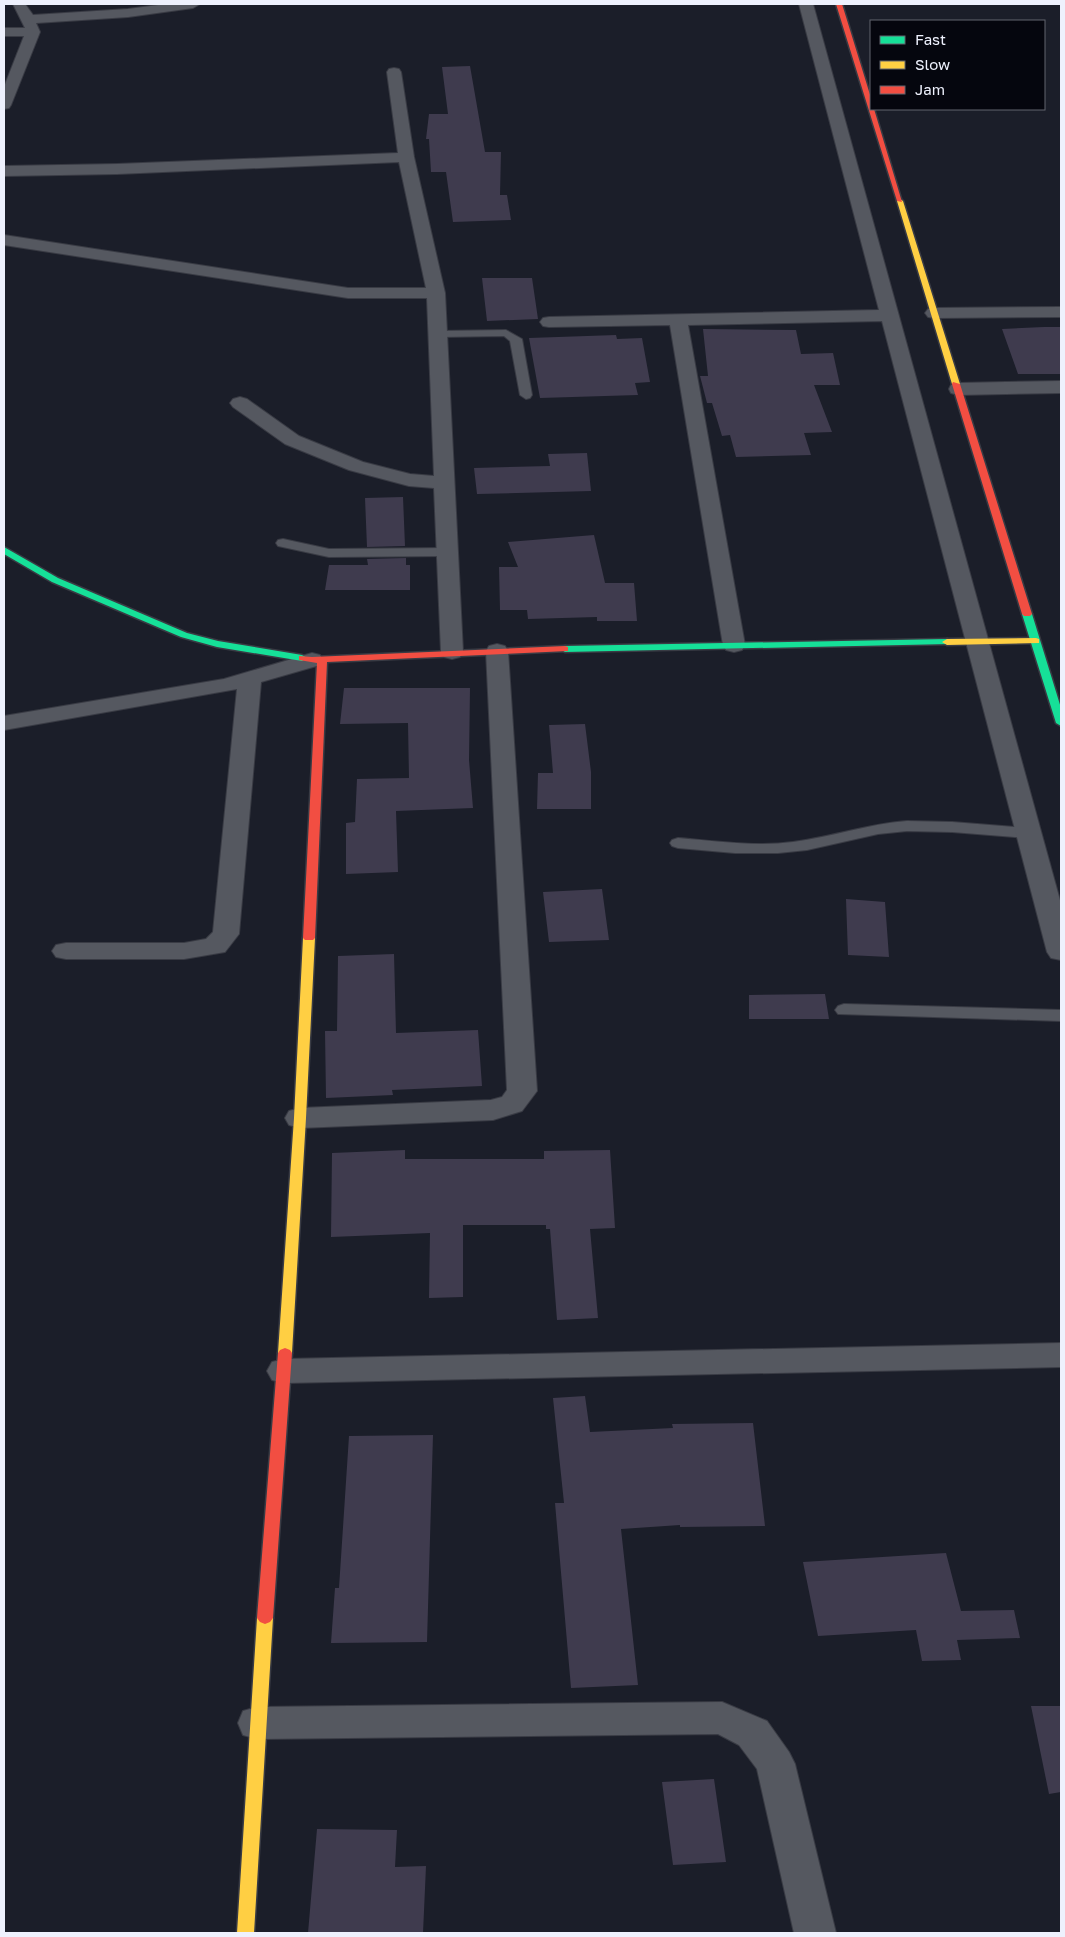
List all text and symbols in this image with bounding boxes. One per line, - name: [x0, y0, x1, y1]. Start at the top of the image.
- legend: [870, 20, 1045, 110]
- text: Fast: [915, 30, 946, 48]
- text: Slow: [915, 55, 950, 73]
- text: Jam: [915, 80, 945, 98]

